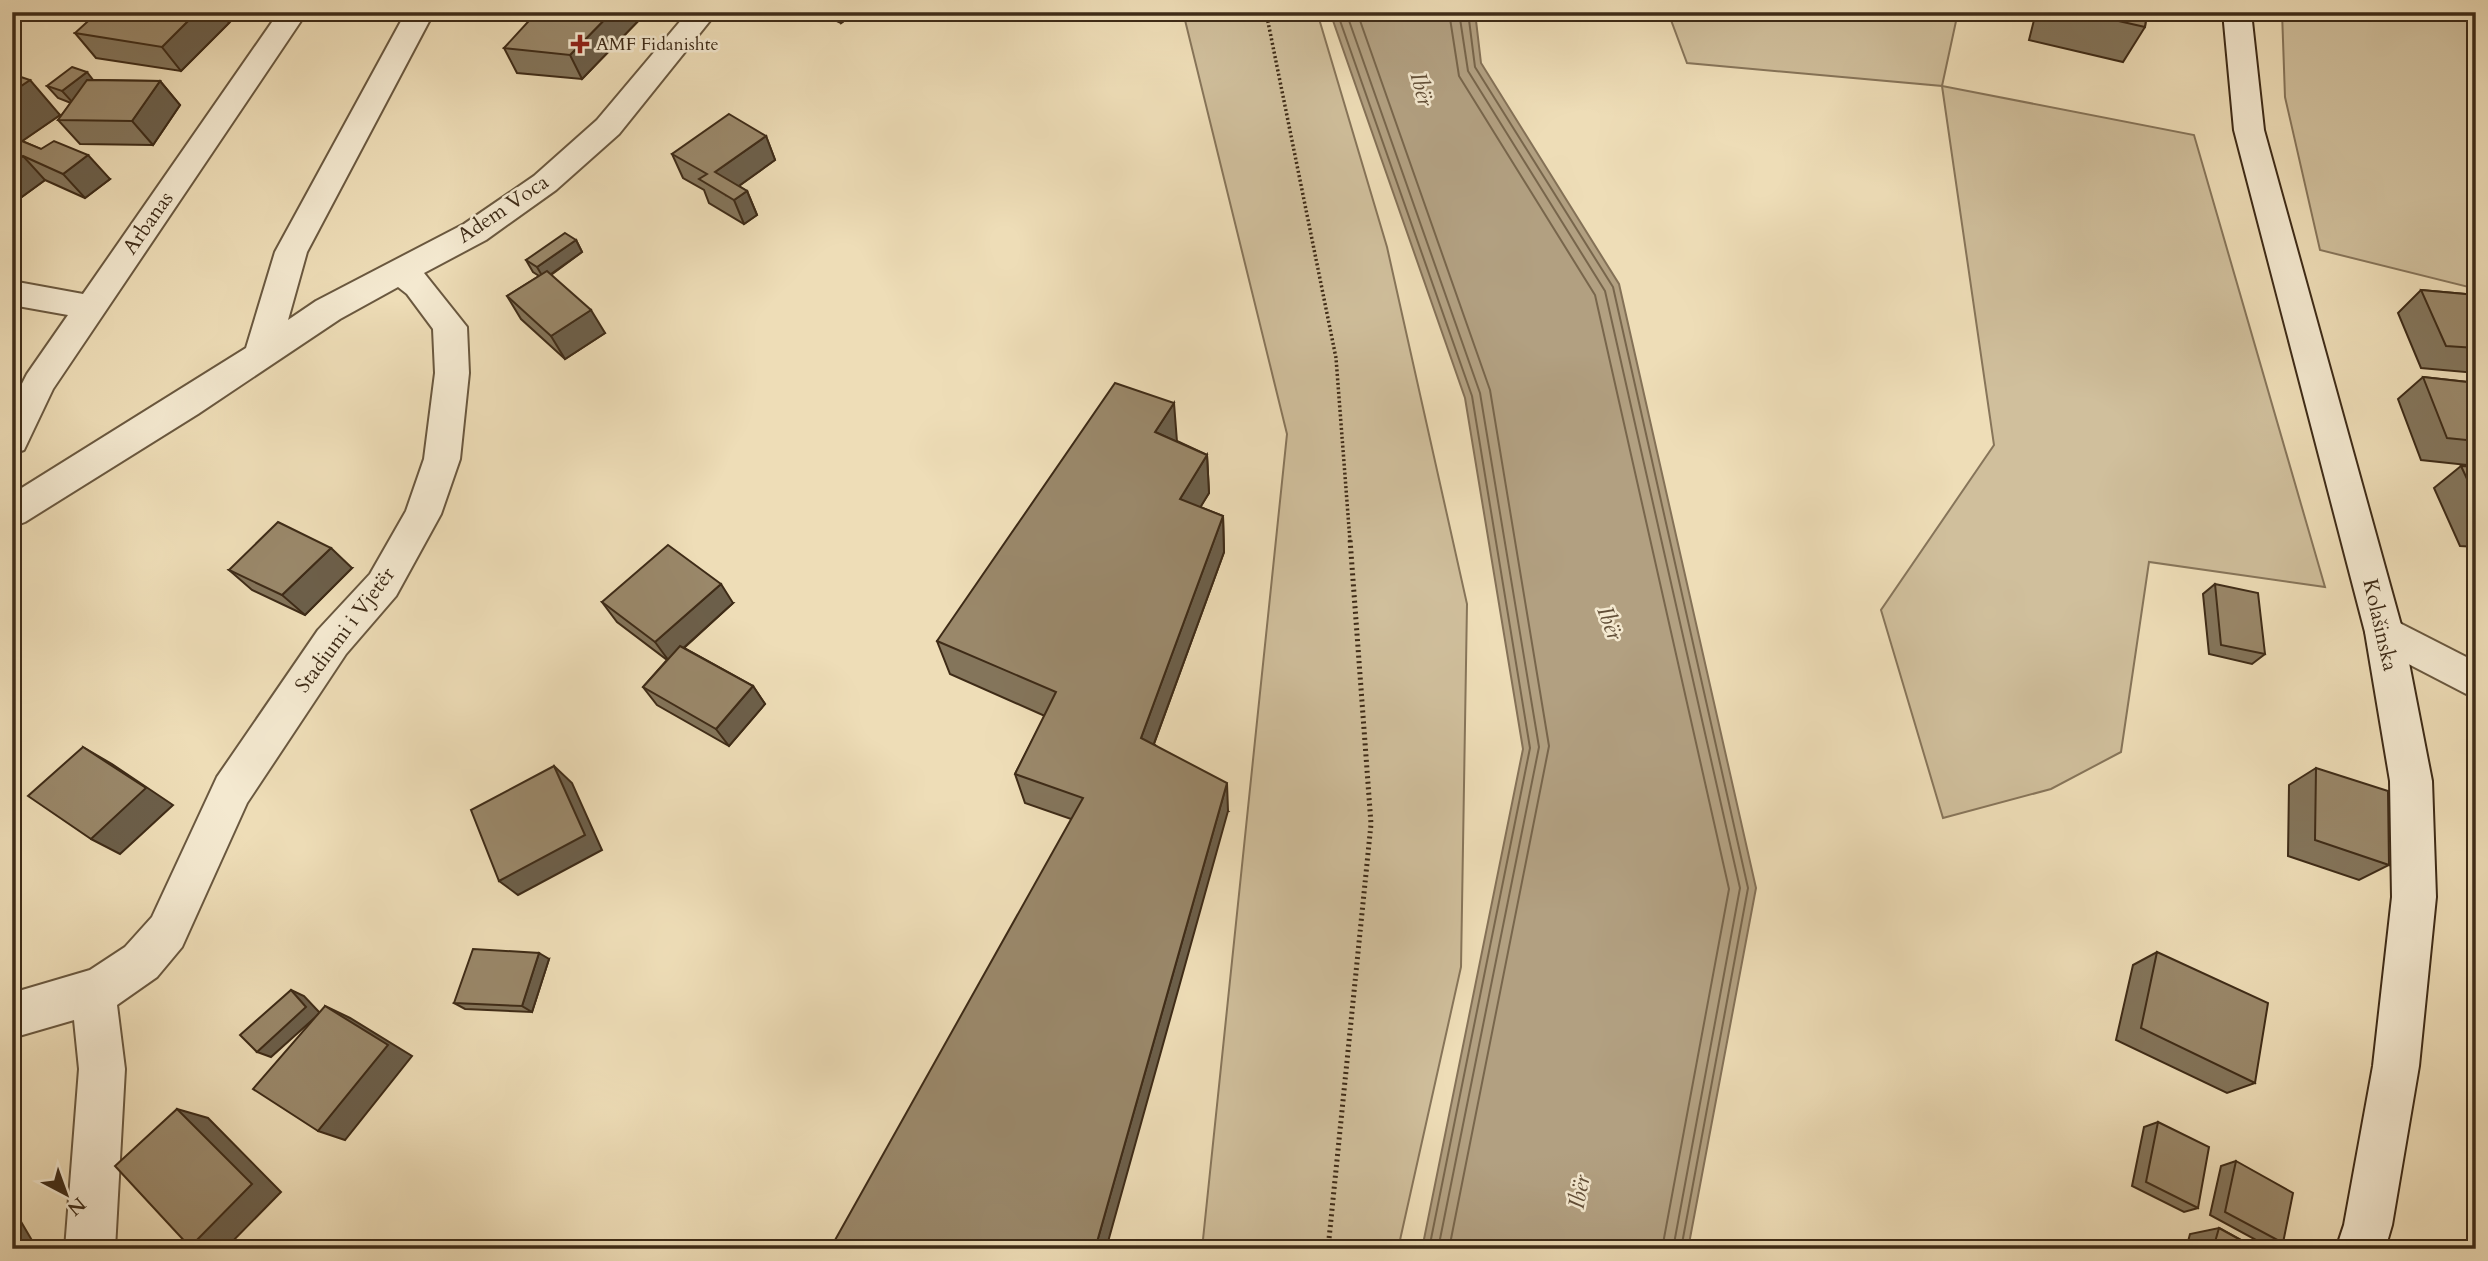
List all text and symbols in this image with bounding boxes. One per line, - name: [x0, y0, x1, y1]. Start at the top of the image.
- place label: AMF Fidanishte: [596, 32, 719, 57]
- marker: AMF Fidanishte: [570, 34, 590, 54]
- water label: Ibër: [1403, 69, 1442, 111]
- street label: Adem Voca: [452, 168, 554, 250]
- street label: Arbanas: [116, 186, 180, 260]
- street label: Stadiumi i Vjetër: [288, 561, 402, 699]
- street label: Kolašinska: [2355, 576, 2405, 674]
- water label: Ibër: [1589, 602, 1631, 646]
- north arrow: [32, 1160, 102, 1230]
- water label: Ibër: [1561, 1171, 1598, 1212]
- text: N: [61, 1191, 91, 1222]

